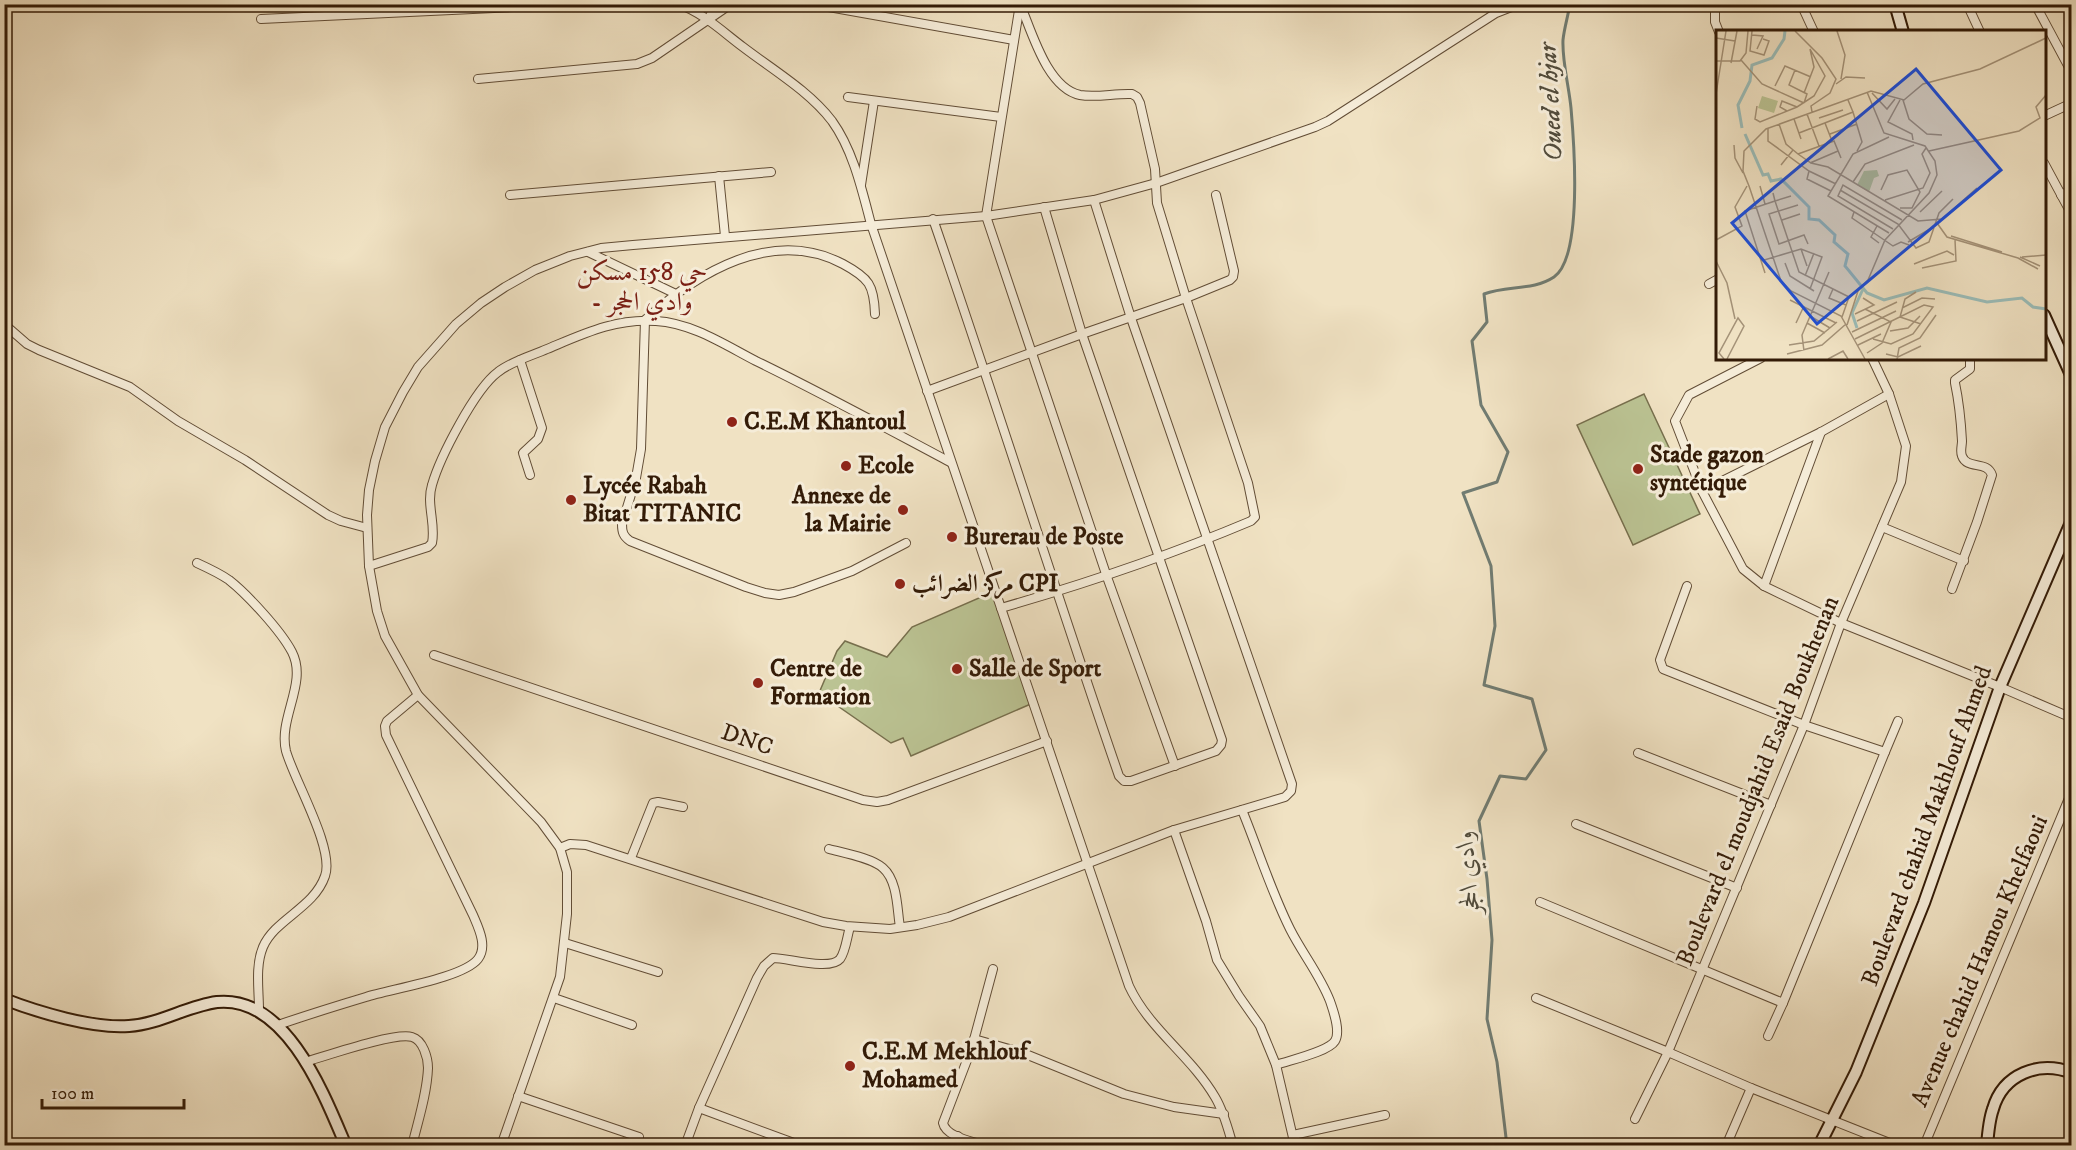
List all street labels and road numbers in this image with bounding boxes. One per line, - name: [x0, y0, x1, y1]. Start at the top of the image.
- street label: Boulevard el moudjahid Esaid Boukhenan: [1670, 591, 1846, 970]
- street label: Boulevard chahid Makhlouf Ahmed: [1855, 662, 1999, 990]
- street label: DNC: [717, 717, 777, 763]
- street label: Avenue chahid Hamou Khelfaoui: [1905, 811, 2055, 1111]

